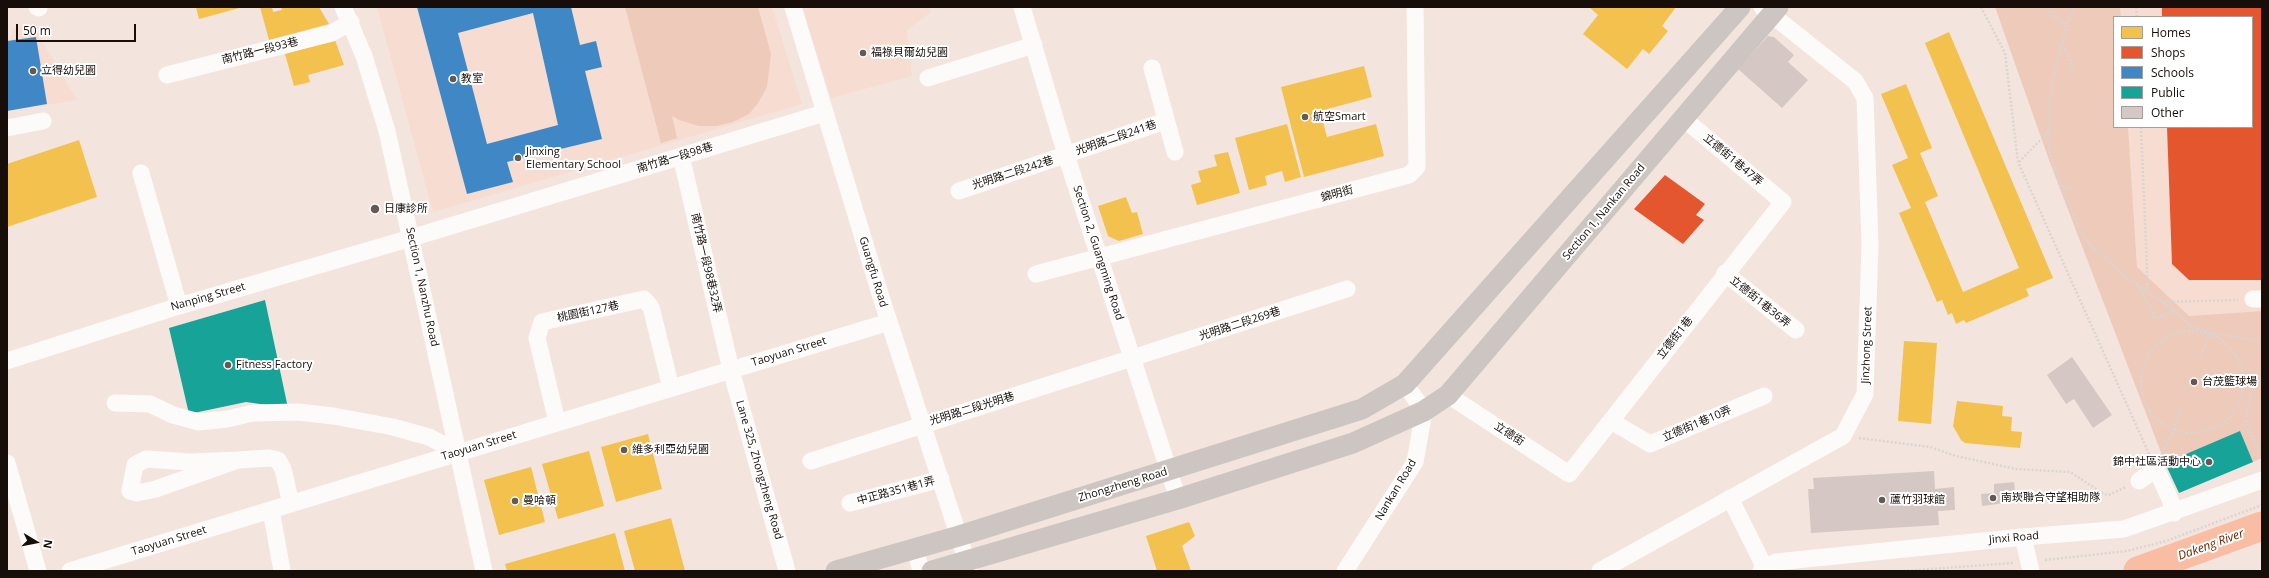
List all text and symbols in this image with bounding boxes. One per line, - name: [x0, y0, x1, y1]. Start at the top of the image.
- scale bar: [18, 16, 138, 42]
- legend: [2113, 16, 2253, 128]
- text: 50 m: [23, 22, 51, 39]
- text: Homes: [2151, 24, 2191, 41]
- street label: 南竹路一段93巷: [220, 35, 300, 67]
- text: Shops: [2151, 44, 2185, 61]
- place label: 福祿貝爾幼兒園: [871, 46, 948, 60]
- marker: 福祿貝爾幼兒園: [858, 48, 868, 58]
- place label: 立得幼兒園: [41, 64, 96, 78]
- text: Schools: [2151, 64, 2194, 81]
- marker: 立得幼兒園: [28, 66, 38, 76]
- place label: 教室: [461, 72, 483, 86]
- marker: 教室: [448, 74, 458, 84]
- text: Public: [2151, 84, 2185, 101]
- text: Other: [2151, 104, 2184, 121]
- place label: 航空Smart: [1313, 110, 1366, 124]
- marker: 航空Smart: [1300, 112, 1310, 122]
- street label: 光明路二段241巷: [1074, 118, 1158, 158]
- street label: 立德街1巷47弄: [1700, 131, 1766, 189]
- street label: 南竹路一段98巷: [635, 140, 715, 176]
- place label: Jinxing Elementary School: [526, 145, 621, 171]
- marker: Jinxing Elementary School: [513, 153, 523, 163]
- street label: 光明路二段242巷: [971, 154, 1055, 192]
- street label: Section 1, Nankan Road: [1560, 161, 1648, 263]
- street label: 錦明街: [1319, 183, 1355, 205]
- street label: Section 2, Guangming Road: [1070, 184, 1126, 322]
- place label: 日康診所: [384, 202, 428, 216]
- marker: 日康診所: [369, 203, 381, 215]
- street label: 南竹路一段98巷32弄: [688, 212, 724, 314]
- street label: Section 1, Nanzhu Road: [403, 226, 441, 348]
- street label: Guangfu Road: [856, 235, 890, 309]
- street label: 立德街1巷36弄: [1727, 274, 1793, 330]
- street label: Nanping Street: [169, 280, 247, 314]
- street label: 桃園街127巷: [556, 299, 620, 325]
- street label: 光明路二段269巷: [1198, 305, 1282, 343]
- street label: Jinzhong Street: [1859, 306, 1875, 384]
- street label: 立德街1巷: [1654, 314, 1696, 362]
- street label: Taoyuan Street: [750, 334, 828, 370]
- place label: Fitness Factory: [236, 358, 312, 372]
- marker: Fitness Factory: [223, 360, 233, 370]
- place label: 台茂籃球場: [2202, 375, 2257, 389]
- marker: 台茂籃球場: [2189, 377, 2199, 387]
- street label: 光明路二段光明巷: [928, 390, 1016, 428]
- street label: Lane 325, Zhongzheng Road: [733, 399, 785, 541]
- street label: 立德街1巷10弄: [1660, 403, 1734, 445]
- street label: 立德街: [1492, 419, 1526, 449]
- street label: Taoyuan Street: [440, 428, 518, 464]
- place label: 維多利亞幼兒園: [632, 443, 709, 457]
- marker: 維多利亞幼兒園: [619, 445, 629, 455]
- place label: 錦中社區活動中心: [2113, 455, 2201, 469]
- street label: Nankan Road: [1373, 457, 1419, 523]
- marker: 錦中社區活動中心: [2204, 457, 2214, 467]
- street label: Zhongzheng Road: [1077, 465, 1169, 505]
- street label: 中正路351巷1弄: [856, 474, 936, 508]
- place label: 南崁聯合守望相助隊: [2001, 491, 2100, 505]
- place label: 蘆竹羽球館: [1890, 493, 1945, 507]
- marker: 南崁聯合守望相助隊: [1988, 493, 1998, 503]
- place label: 曼哈頓: [523, 494, 556, 508]
- marker: 蘆竹羽球館: [1877, 495, 1887, 505]
- marker: 曼哈頓: [510, 496, 520, 506]
- north arrow: [16, 522, 56, 562]
- street label: Taoyuan Street: [130, 523, 208, 559]
- water label: Dakeng River: [2176, 526, 2246, 564]
- street label: Jinxi Road: [1988, 529, 2040, 547]
- text: N: [40, 538, 56, 550]

